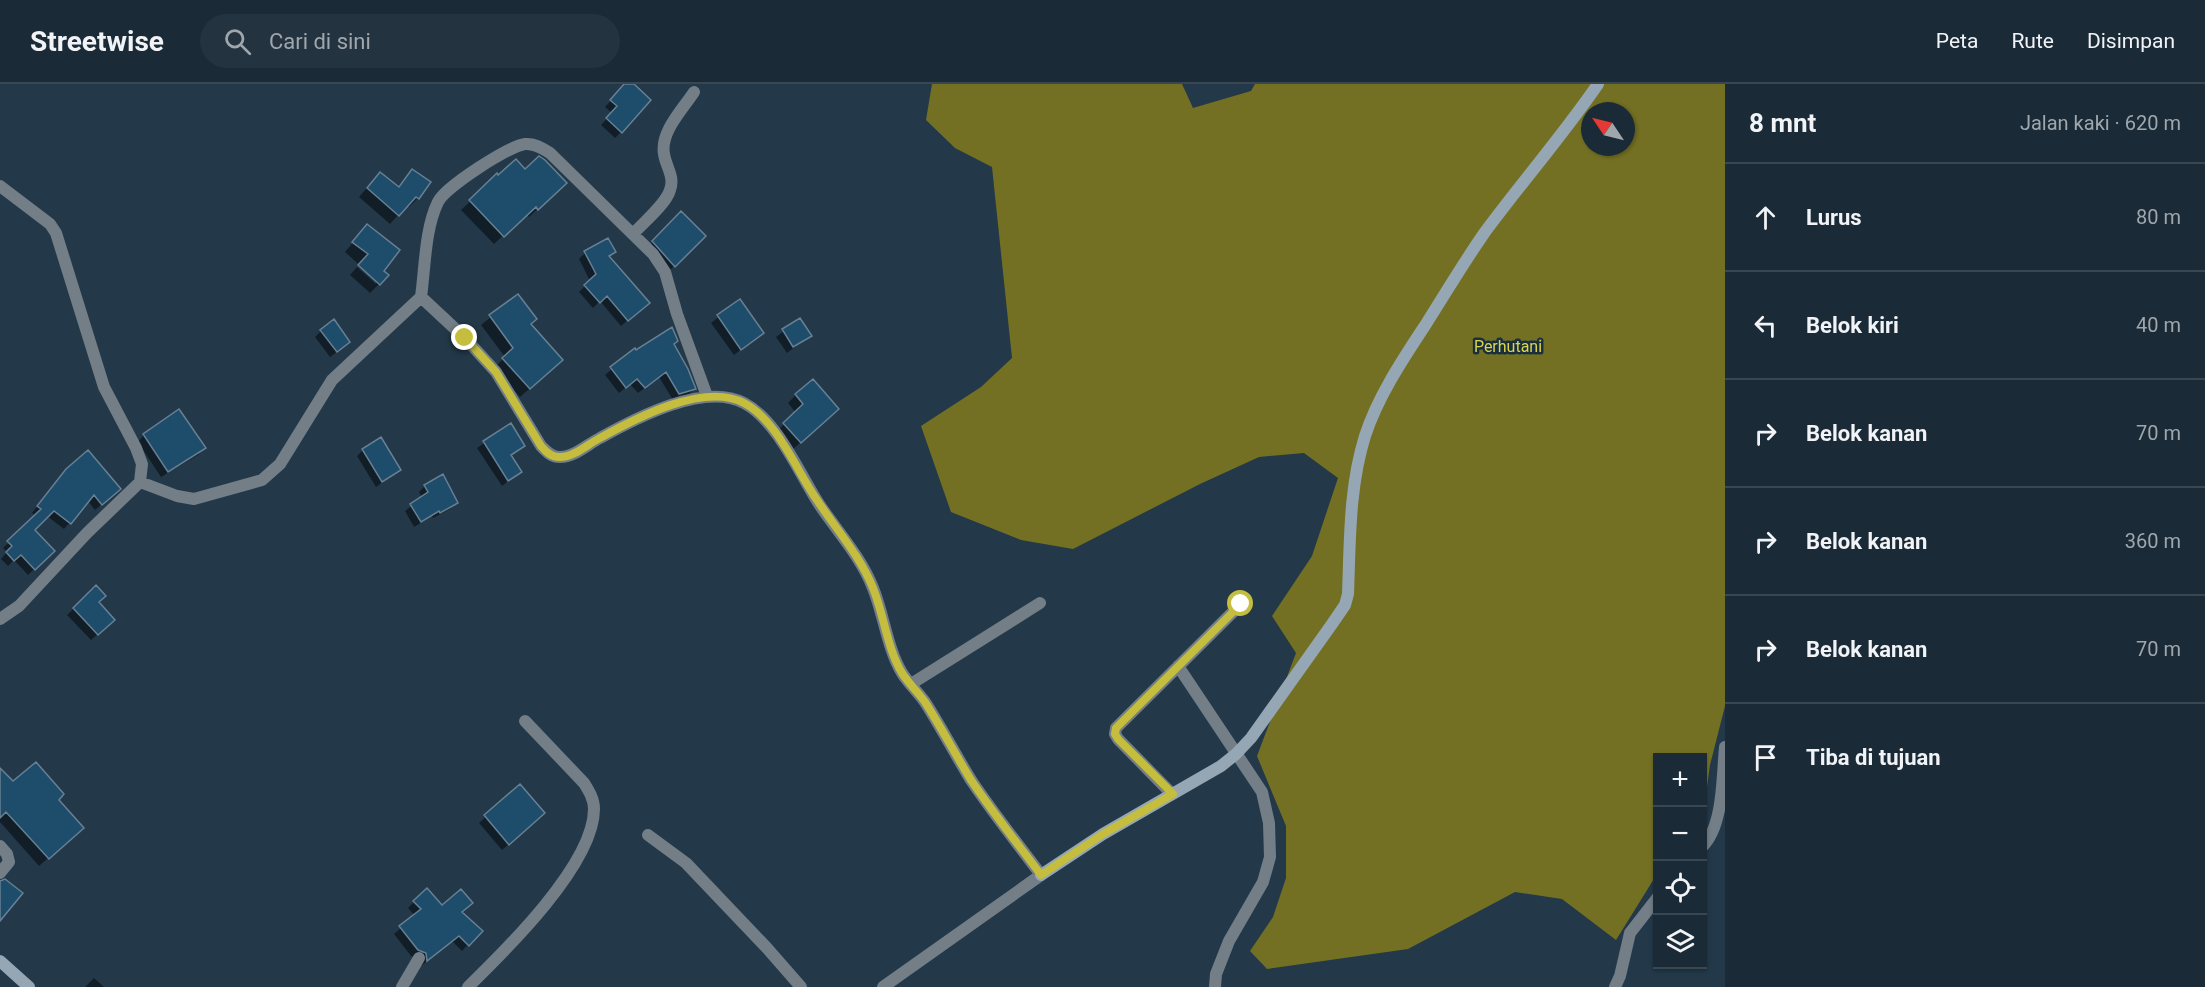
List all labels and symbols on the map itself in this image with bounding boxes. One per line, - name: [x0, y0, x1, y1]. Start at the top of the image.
- north arrow: [1581, 102, 1635, 156]
- route end: [451, 324, 477, 350]
- park label: Perhutani: [1474, 337, 1542, 356]
- route start: [1227, 590, 1253, 616]

